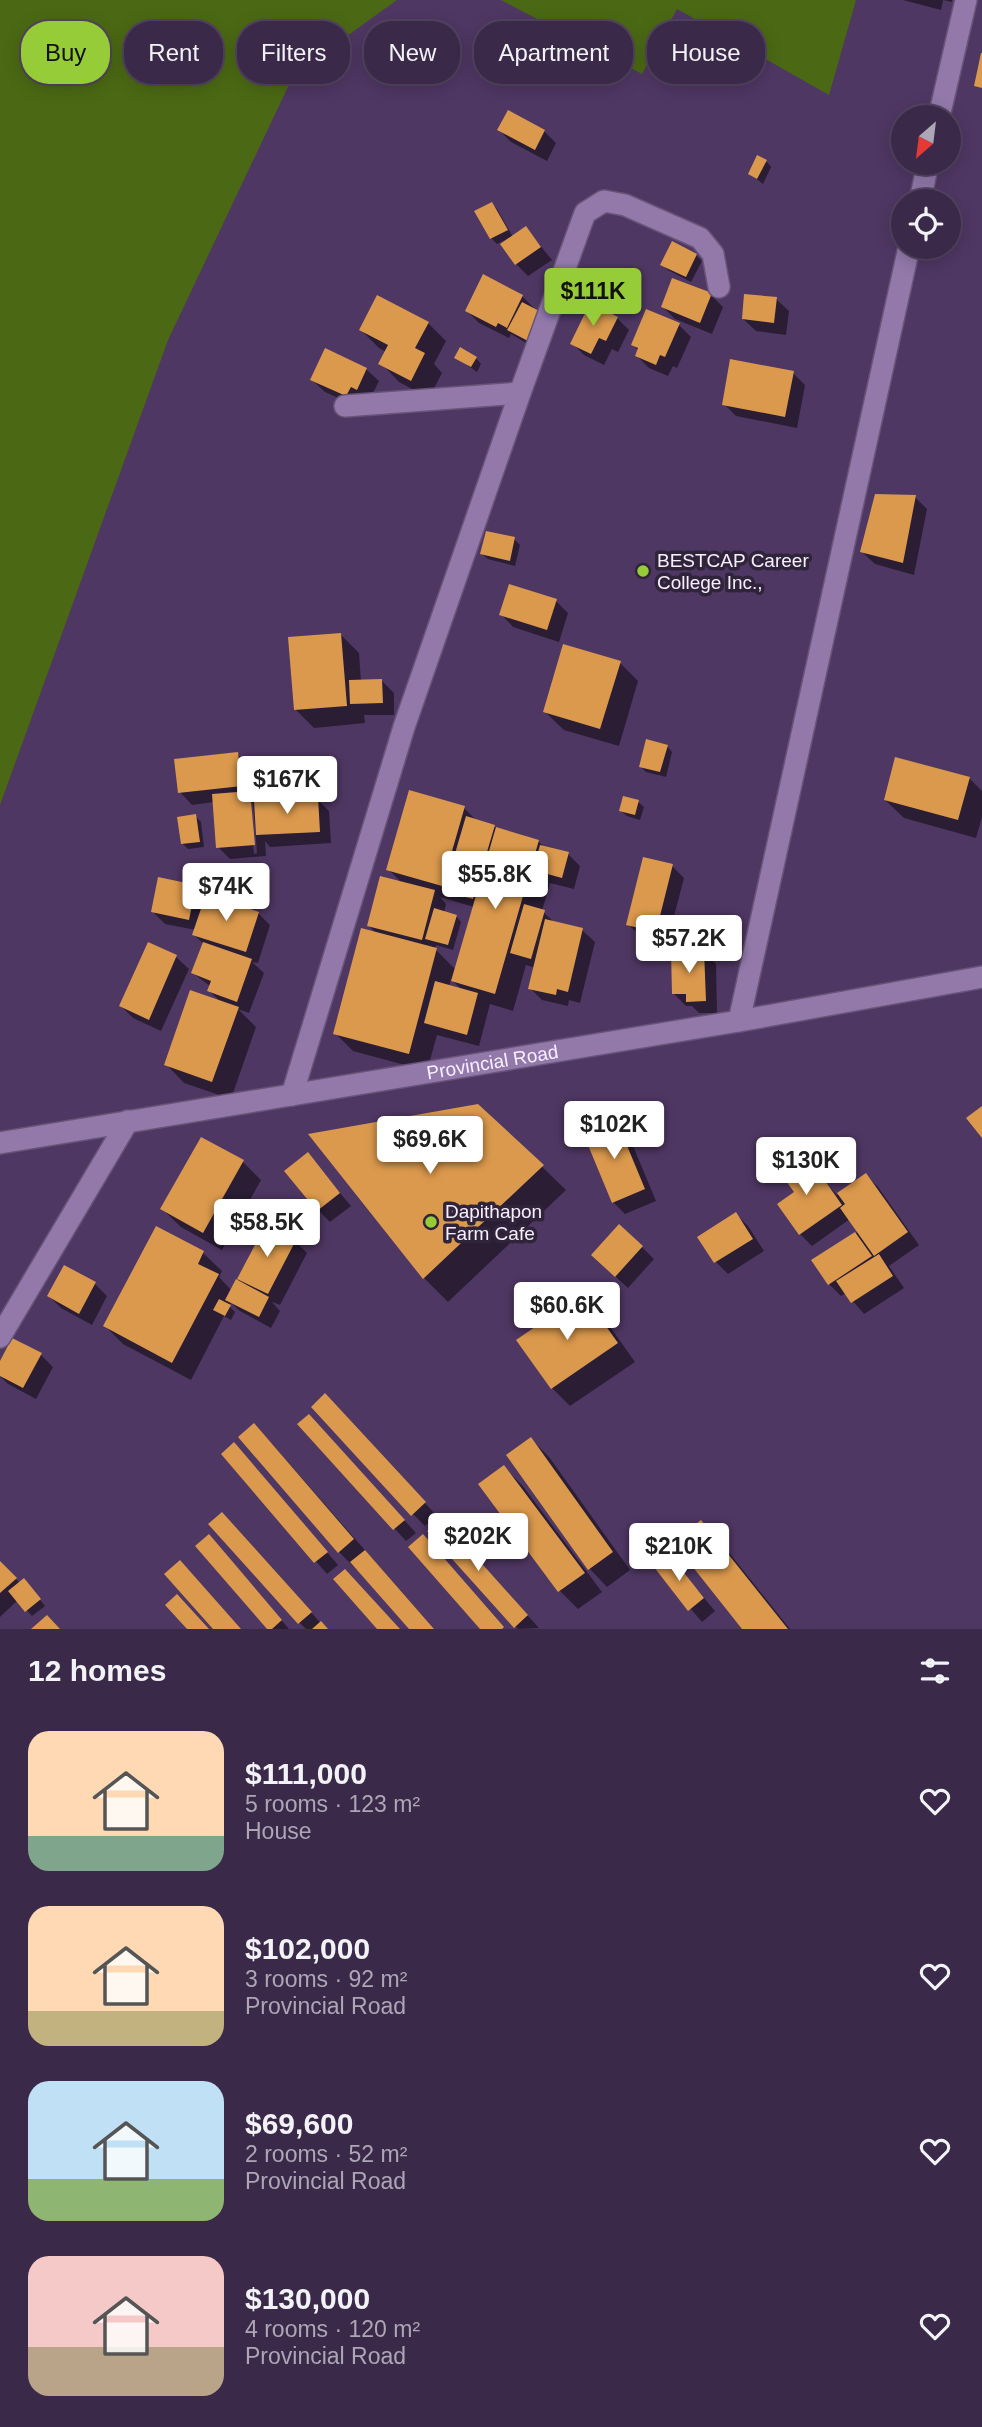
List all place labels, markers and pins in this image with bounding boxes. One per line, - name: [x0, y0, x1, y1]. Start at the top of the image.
- pin: $111K: [544, 268, 642, 328]
- place label: BESTCAP Career College Inc.,: [657, 550, 809, 593]
- marker: BESTCAP Career College Inc.,: [635, 563, 651, 579]
- pin: $167K: [238, 756, 336, 816]
- pin: $55.8K: [438, 852, 552, 911]
- pin: $74K: [185, 864, 267, 923]
- pin: $57.2K: [632, 916, 746, 975]
- pin: $102K: [565, 1102, 663, 1161]
- pin: $69.6K: [373, 1116, 487, 1176]
- pin: $130K: [757, 1138, 855, 1197]
- pin: $58.5K: [210, 1200, 324, 1259]
- place label: Dapithapon Farm Cafe: [445, 1201, 542, 1244]
- marker: Dapithapon Farm Cafe: [423, 1214, 439, 1230]
- pin: $60.6K: [510, 1282, 624, 1342]
- pin: $202K: [429, 1514, 527, 1573]
- pin: $210K: [630, 1524, 728, 1583]

